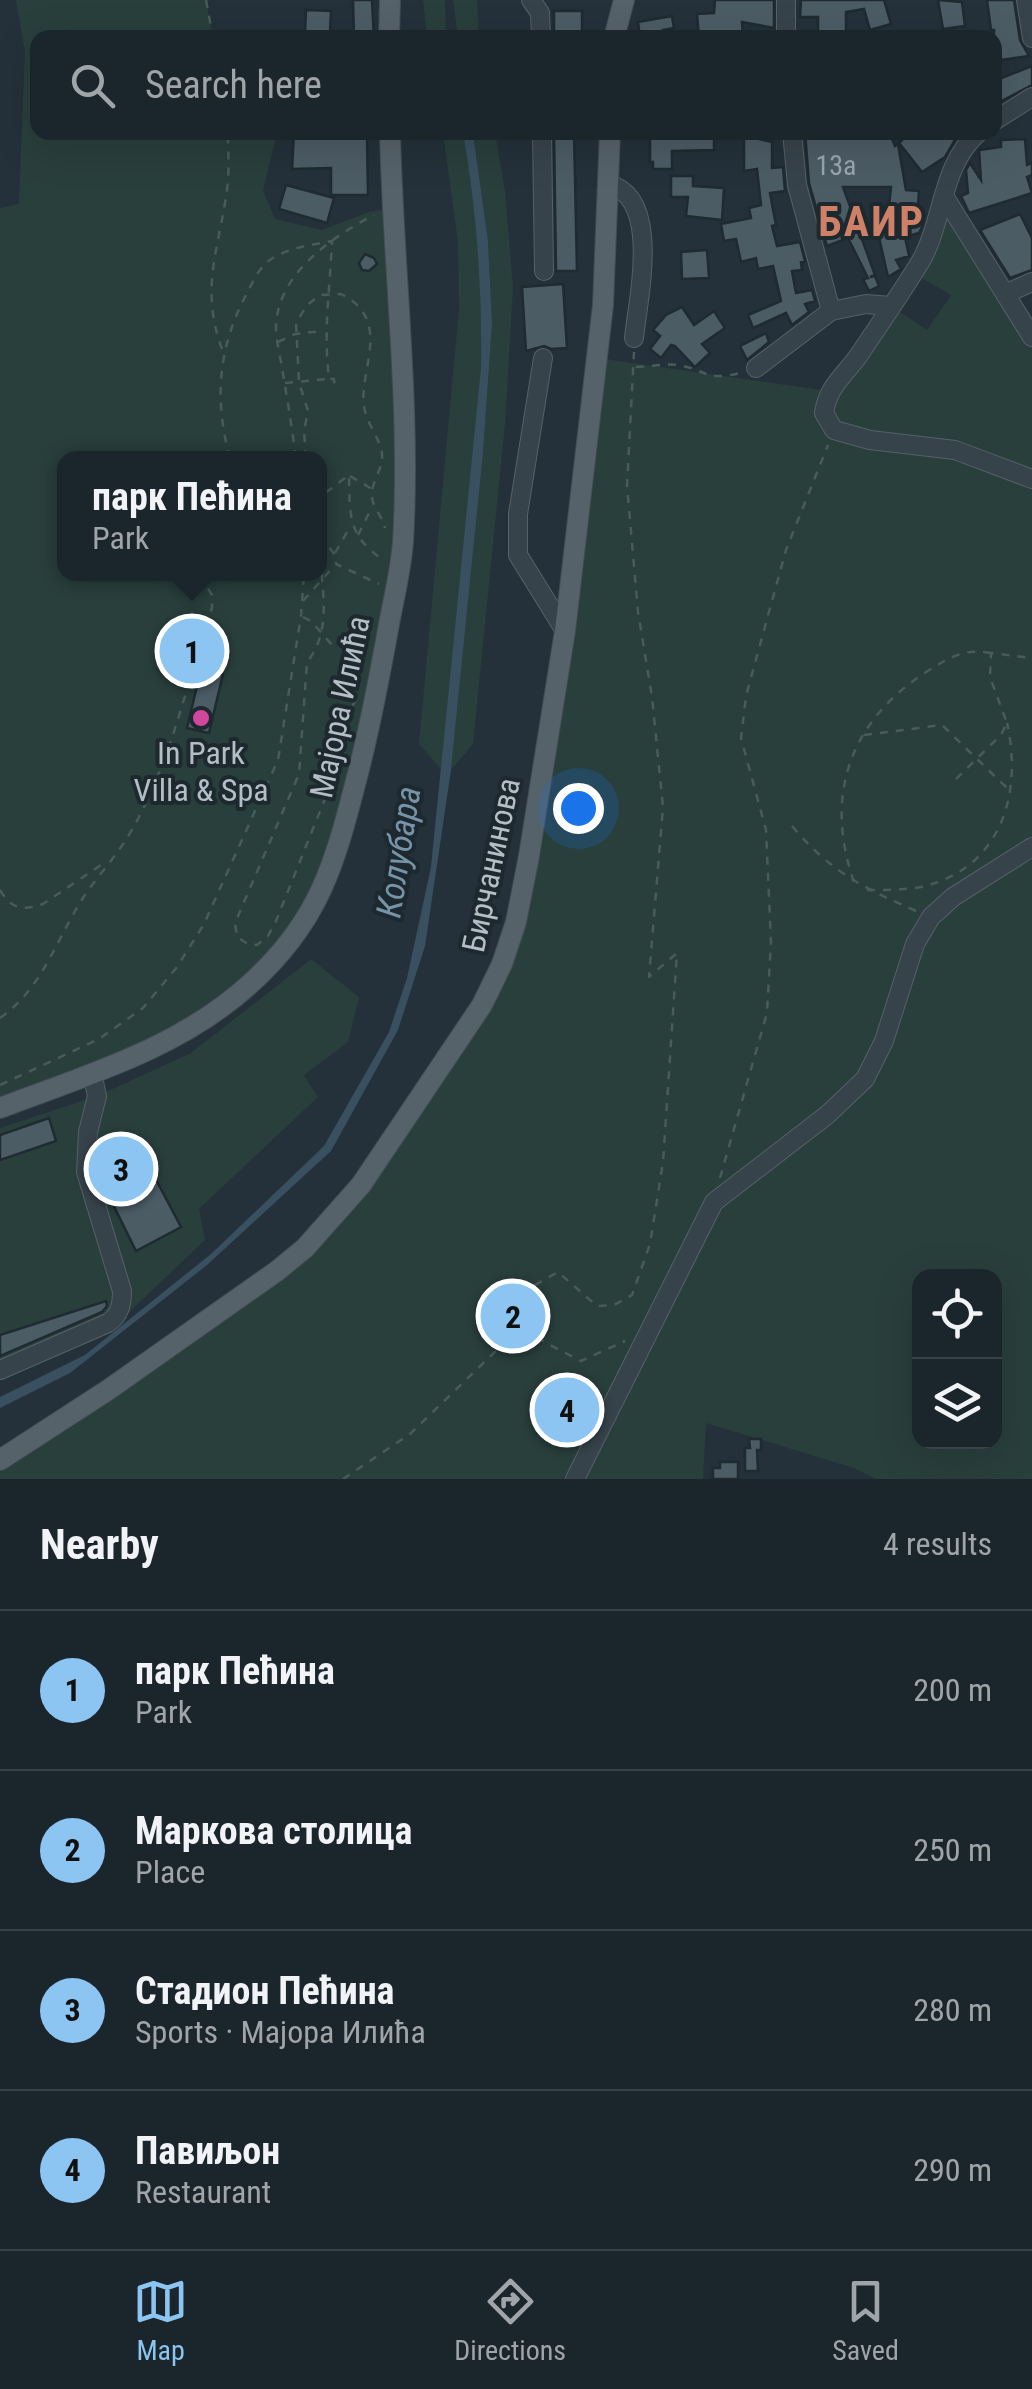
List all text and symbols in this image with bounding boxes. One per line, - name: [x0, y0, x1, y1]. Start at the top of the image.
- search box: [30, 30, 1002, 140]
- icon: search: [65, 58, 120, 113]
- text: Search here: [145, 63, 322, 107]
- house number: 13a: [815, 149, 857, 182]
- district label: БАИР: [818, 197, 926, 246]
- popup: [57, 451, 327, 581]
- text: парк Пећина: [92, 475, 292, 519]
- text: Park: [92, 519, 149, 557]
- street label: Мајора Илића: [302, 612, 378, 802]
- pin: 1: [160, 614, 224, 688]
- marker: In Park Villa & Spa: [190, 707, 212, 729]
- place label: In Park Villa & Spa: [133, 734, 269, 809]
- street label: Бирчанинова: [454, 775, 528, 955]
- water label: Колубара: [368, 783, 430, 921]
- your location: [553, 783, 604, 834]
- pin: 3: [88, 1132, 154, 1206]
- map controls: [912, 1269, 1002, 1449]
- button: locate: [912, 1269, 1002, 1359]
- pin: 2: [480, 1278, 546, 1354]
- button: layers: [912, 1359, 1002, 1449]
- pin: 4: [534, 1372, 600, 1448]
- text: Nearby: [40, 1520, 159, 1569]
- text: 4 results: [883, 1525, 992, 1563]
- text: парк Пећина: [135, 1649, 335, 1693]
- text: 1: [64, 1671, 81, 1709]
- text: 200 m: [913, 1671, 992, 1709]
- text: Park: [135, 1693, 192, 1731]
- text: Маркова столица: [135, 1809, 412, 1853]
- text: 2: [64, 1831, 81, 1869]
- text: 250 m: [913, 1831, 992, 1869]
- text: Place: [135, 1853, 205, 1891]
- text: Стадион Пећина: [135, 1969, 395, 2013]
- text: 3: [64, 1991, 81, 2029]
- text: 280 m: [913, 1991, 992, 2029]
- text: Sports · Мајора Илића: [135, 2013, 426, 2051]
- text: Павиљон: [135, 2129, 280, 2173]
- text: 4: [64, 2151, 81, 2189]
- text: 290 m: [913, 2151, 992, 2189]
- text: Restaurant: [135, 2173, 271, 2211]
- tab: Map: [133, 2274, 188, 2367]
- tab: Directions: [454, 2274, 566, 2367]
- tab: Saved: [832, 2274, 899, 2367]

